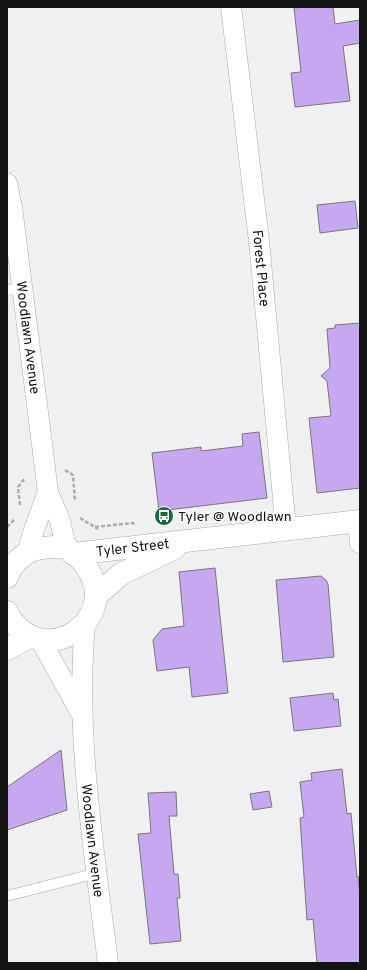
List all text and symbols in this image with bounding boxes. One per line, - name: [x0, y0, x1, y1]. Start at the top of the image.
- street label: Forest Place: [248, 229, 272, 307]
- street label: Woodlawn Avenue: [11, 280, 43, 395]
- bus stop icon: Tyler @ Woodlawn: [153, 505, 175, 527]
- place label: Tyler @ Woodlawn: [178, 509, 292, 526]
- street label: Tyler Street: [95, 536, 170, 561]
- street label: Woodlawn Avenue: [77, 783, 106, 898]

